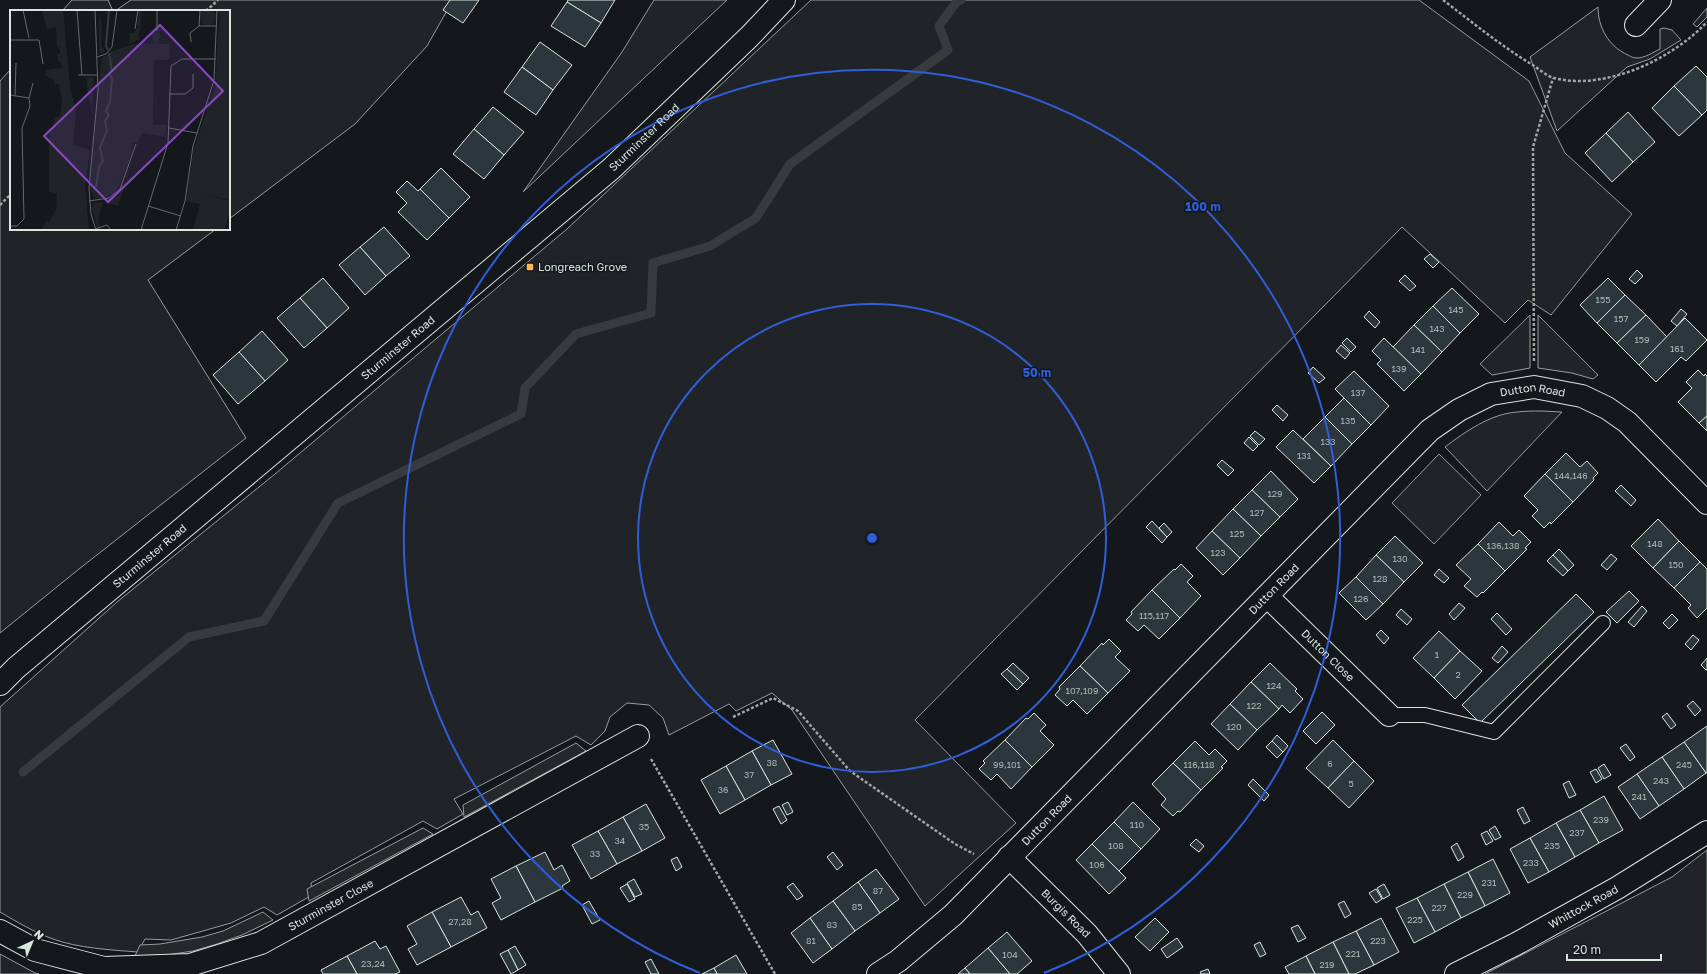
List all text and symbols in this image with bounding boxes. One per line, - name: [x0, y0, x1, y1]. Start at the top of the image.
- inset map: [10, 10, 230, 230]
- street label: Sturminster Road: [606, 100, 682, 174]
- text: 100 m: [1185, 199, 1221, 214]
- place label: Longreach Grove: [538, 260, 627, 273]
- marker: Longreach Grove: [525, 262, 535, 272]
- house number: 155: [1596, 294, 1610, 305]
- house number: 145: [1448, 304, 1464, 315]
- street label: Sturminster Road: [358, 313, 437, 382]
- house number: 157: [1614, 313, 1628, 324]
- house number: 143: [1429, 323, 1445, 334]
- house number: 159: [1634, 334, 1650, 345]
- house number: 161: [1670, 343, 1685, 354]
- house number: 141: [1411, 344, 1426, 355]
- house number: 139: [1391, 363, 1407, 374]
- text: 50 m: [1023, 365, 1051, 380]
- street label: Dutton Road: [1499, 380, 1566, 399]
- house number: 137: [1351, 387, 1365, 398]
- house number: 135: [1341, 415, 1355, 426]
- house number: 133: [1321, 436, 1335, 447]
- house number: 131: [1297, 450, 1312, 461]
- house number: 144,146: [1554, 470, 1588, 481]
- house number: 129: [1267, 488, 1283, 499]
- house number: 127: [1250, 507, 1264, 518]
- street label: Sturminster Road: [110, 521, 189, 590]
- house number: 125: [1230, 528, 1244, 539]
- centre of rings: [865, 531, 879, 545]
- house number: 148: [1647, 538, 1663, 549]
- house number: 136,138: [1487, 540, 1519, 551]
- house number: 123: [1211, 547, 1225, 558]
- house number: 130: [1392, 553, 1408, 564]
- house number: 150: [1668, 559, 1684, 570]
- street label: Dutton Road: [1246, 560, 1301, 617]
- house number: 128: [1372, 573, 1388, 584]
- house number: 126: [1353, 593, 1369, 604]
- house number: 115,117: [1139, 610, 1169, 621]
- street label: Dutton Close: [1299, 626, 1357, 684]
- house number: 1: [1435, 649, 1440, 660]
- house number: 2: [1455, 669, 1461, 680]
- house number: 124: [1266, 680, 1282, 691]
- house number: 107,109: [1066, 685, 1098, 696]
- house number: 122: [1247, 700, 1261, 711]
- house number: 120: [1226, 721, 1242, 732]
- house number: 38: [767, 757, 777, 768]
- house number: 6: [1327, 758, 1333, 769]
- house number: 99,101: [993, 759, 1022, 770]
- house number: 116,118: [1183, 759, 1215, 770]
- house number: 245: [1676, 759, 1692, 770]
- house number: 37: [744, 769, 754, 780]
- house number: 243: [1653, 775, 1669, 786]
- house number: 5: [1348, 778, 1354, 789]
- house number: 36: [718, 784, 728, 795]
- street label: Dutton Road: [1018, 791, 1074, 848]
- house number: 241: [1631, 791, 1647, 802]
- house number: 239: [1593, 814, 1609, 825]
- house number: 110: [1130, 819, 1145, 830]
- house number: 35: [639, 821, 649, 832]
- house number: 237: [1569, 827, 1585, 838]
- house number: 34: [615, 835, 626, 846]
- house number: 108: [1108, 840, 1124, 851]
- house number: 235: [1544, 840, 1560, 851]
- house number: 33: [590, 848, 600, 859]
- house number: 233: [1523, 857, 1539, 868]
- house number: 106: [1089, 859, 1105, 870]
- street label: Sturminster Close: [286, 876, 375, 933]
- house number: 231: [1482, 877, 1497, 888]
- street label: Whittock Road: [1546, 882, 1620, 931]
- house number: 87: [873, 885, 883, 896]
- street label: Burgis Road: [1039, 886, 1093, 940]
- house number: 229: [1457, 889, 1473, 900]
- house number: 85: [852, 901, 862, 912]
- house number: 227: [1431, 902, 1447, 913]
- house number: 225: [1407, 914, 1423, 925]
- house number: 27,28: [448, 916, 472, 927]
- house number: 83: [827, 919, 837, 930]
- north arrow: [12, 922, 52, 962]
- text: N: [32, 927, 47, 942]
- house number: 81: [806, 935, 817, 946]
- house number: 223: [1370, 935, 1386, 946]
- scale bar: [1567, 936, 1661, 962]
- text: 20 m: [1573, 942, 1601, 957]
- house number: 221: [1346, 948, 1361, 959]
- house number: 104: [1002, 949, 1018, 960]
- house number: 23,24: [361, 958, 385, 969]
- house number: 219: [1319, 959, 1335, 970]

